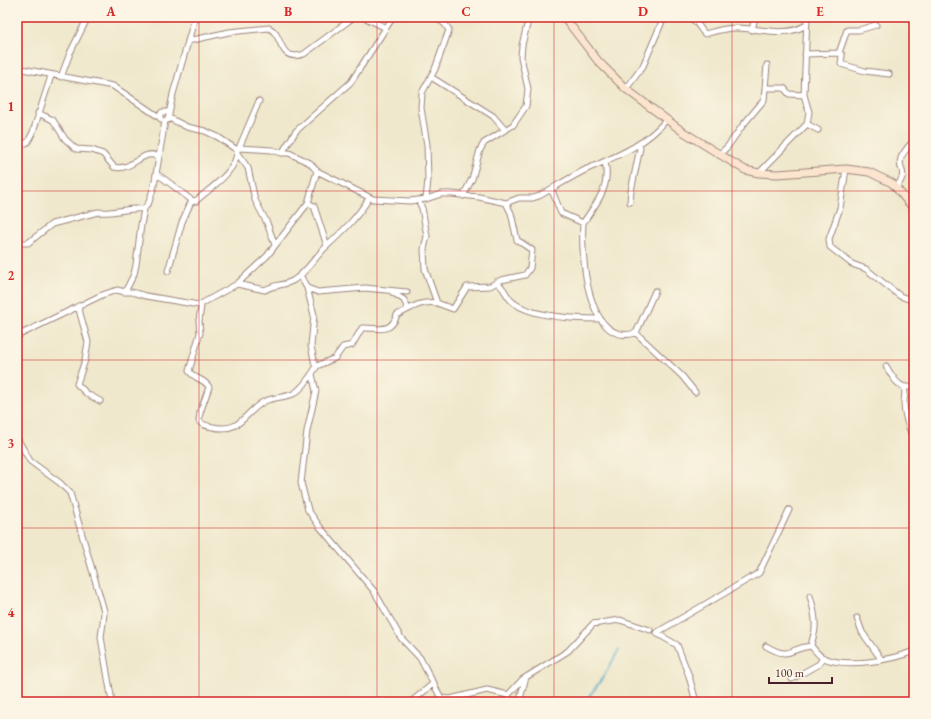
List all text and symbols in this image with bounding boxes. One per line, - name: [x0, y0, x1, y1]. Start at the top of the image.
- text: A: [105, 3, 116, 20]
- text: B: [284, 3, 292, 20]
- text: C: [461, 3, 471, 20]
- text: D: [638, 3, 648, 20]
- text: E: [816, 3, 824, 20]
- text: 1: [8, 98, 15, 115]
- text: 2: [8, 267, 15, 284]
- text: 3: [8, 435, 15, 452]
- text: 4: [8, 604, 15, 621]
- scale bar: [769, 659, 832, 685]
- text: 100 m: [775, 665, 805, 681]

